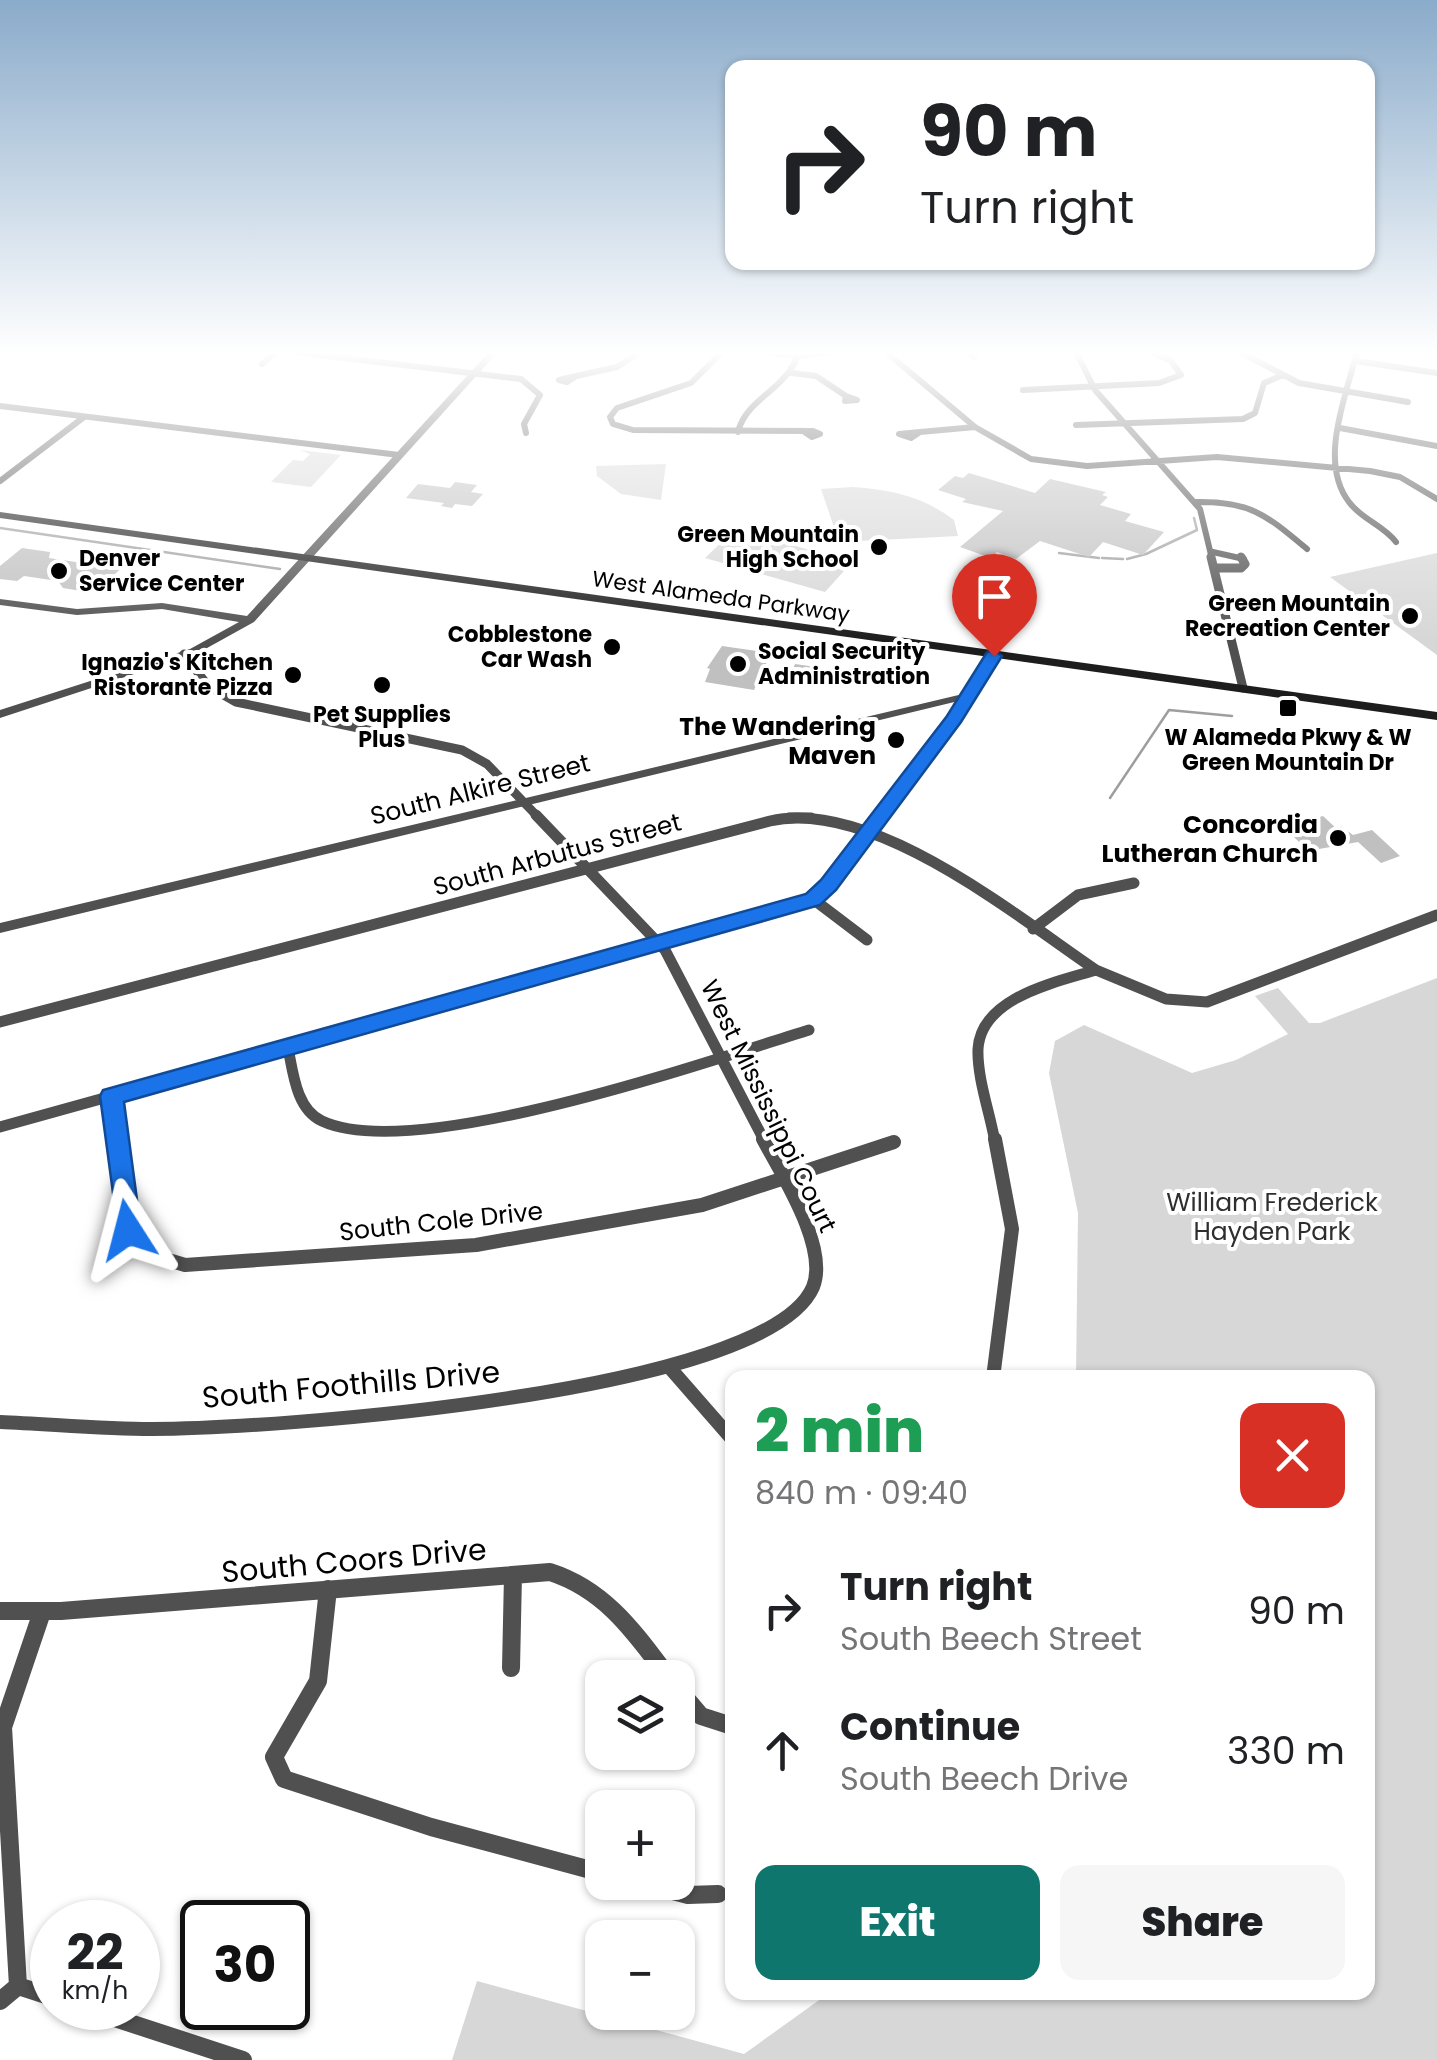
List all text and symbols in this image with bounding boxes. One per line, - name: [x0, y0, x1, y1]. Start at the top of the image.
- text: 90 m: [920, 82, 1098, 181]
- icon: right: [755, 100, 885, 230]
- text: Turn right: [920, 176, 1134, 239]
- place label: Green Mountain High School: [677, 519, 859, 575]
- marker: Green Mountain High School: [868, 536, 890, 558]
- place label: Denver Service Center: [79, 543, 244, 599]
- pin: [952, 554, 1037, 657]
- marker: Denver Service Center: [48, 560, 70, 582]
- street label: West Alameda Parkway: [590, 563, 852, 630]
- icon: arrive: [967, 569, 1022, 624]
- place label: Green Mountain Recreation Center: [1185, 588, 1390, 644]
- marker: Green Mountain Recreation Center: [1399, 605, 1421, 627]
- place label: Cobblestone Car Wash: [448, 619, 592, 675]
- marker: Cobblestone Car Wash: [601, 636, 623, 658]
- place label: Social Security Administration: [758, 636, 930, 692]
- place label: Ignazio's Kitchen Ristorante Pizza: [81, 647, 273, 703]
- marker: Social Security Administration: [727, 653, 749, 675]
- marker: Ignazio's Kitchen Ristorante Pizza: [282, 664, 304, 686]
- marker: Pet Supplies Plus: [371, 674, 393, 696]
- marker: W Alameda Pkwy & W Green Mountain Dr: [1277, 697, 1299, 719]
- place label: Pet Supplies Plus: [313, 699, 451, 755]
- place label: The Wandering Maven: [679, 709, 876, 773]
- place label: W Alameda Pkwy & W Green Mountain Dr: [1164, 722, 1412, 778]
- marker: The Wandering Maven: [885, 729, 907, 751]
- street label: South Alkire Street: [367, 745, 594, 834]
- street label: South Arbutus Street: [429, 805, 685, 904]
- place label: Concordia Lutheran Church: [1102, 807, 1318, 871]
- marker: Concordia Lutheran Church: [1327, 827, 1349, 849]
- street label: West Mississippi Court: [692, 974, 845, 1238]
- position arrow: [76, 1178, 180, 1282]
- park label: William Frederick Hayden Park: [1166, 1185, 1378, 1249]
- street label: South Cole Drive: [337, 1193, 545, 1250]
- street label: South Foothills Drive: [200, 1350, 502, 1419]
- text: 2 min: [755, 1389, 924, 1473]
- button: close: [1240, 1403, 1345, 1508]
- text: 840 m · 09:40: [755, 1470, 968, 1515]
- street label: South Coors Drive: [220, 1528, 488, 1594]
- text: Turn right: [840, 1560, 1032, 1613]
- icon: right: [755, 1583, 810, 1638]
- text: 90 m: [1248, 1584, 1345, 1637]
- text: South Beech Street: [840, 1616, 1142, 1661]
- map controls: [585, 1660, 695, 2030]
- button: layers: [585, 1660, 695, 1770]
- text: Continue: [840, 1700, 1020, 1753]
- icon: ahead: [755, 1723, 810, 1778]
- text: 330 m: [1227, 1724, 1345, 1777]
- text: South Beech Drive: [840, 1756, 1128, 1801]
- button: +: [585, 1790, 695, 1900]
- button: Exit: [755, 1865, 1040, 1980]
- button: Share: [1060, 1865, 1345, 1980]
- speed limit sign: 30: [180, 1900, 310, 2030]
- text: 22: [66, 1917, 124, 1988]
- button: −: [585, 1920, 695, 2030]
- text: km/h: [62, 1973, 128, 2008]

